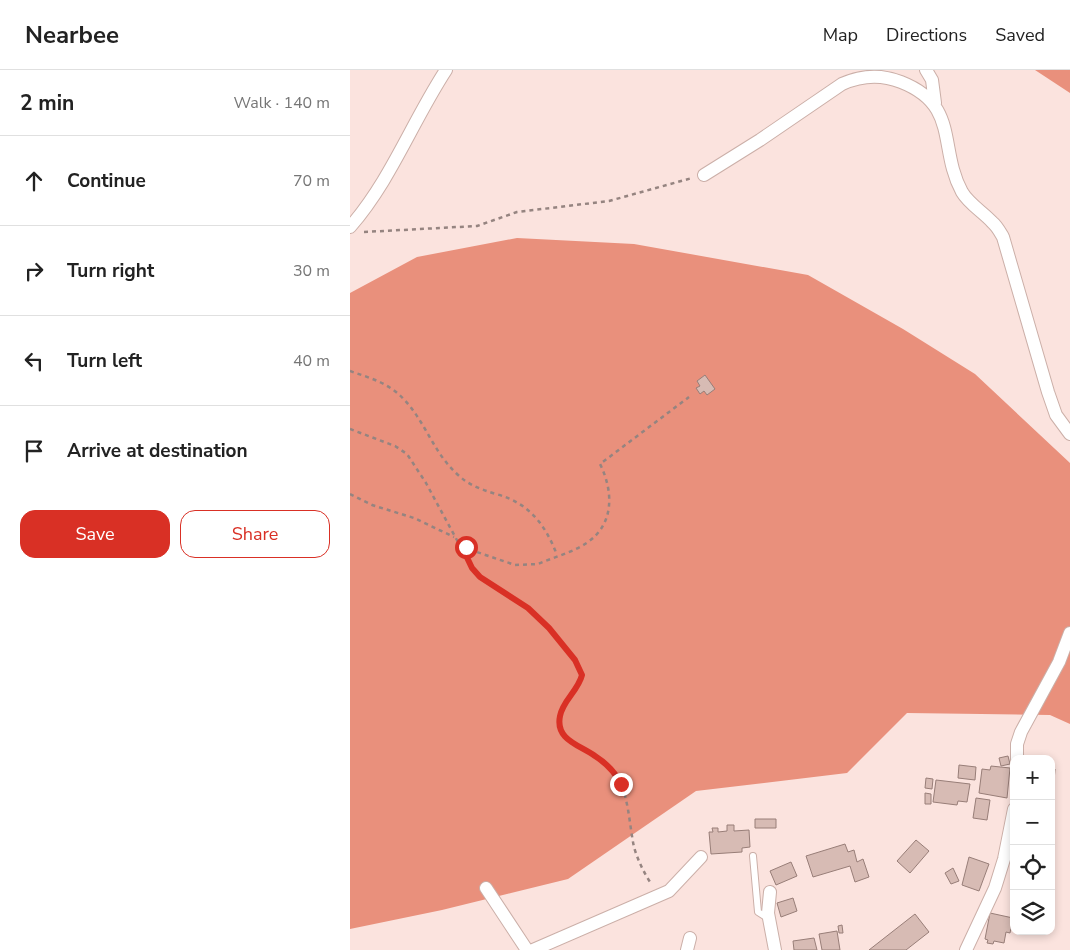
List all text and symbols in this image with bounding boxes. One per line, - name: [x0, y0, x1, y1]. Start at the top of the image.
- text: Nearbee: [25, 19, 119, 51]
- text: Map: [823, 23, 858, 47]
- text: Directions: [886, 23, 967, 47]
- text: Saved: [995, 23, 1045, 47]
- text: 2 min: [20, 89, 74, 117]
- text: Walk · 140 m: [234, 92, 330, 114]
- icon: ahead: [20, 167, 48, 195]
- text: Continue: [67, 168, 146, 194]
- text: 70 m: [293, 170, 330, 192]
- icon: right: [20, 257, 48, 285]
- text: Turn right: [67, 258, 154, 284]
- text: 30 m: [293, 260, 330, 282]
- icon: left: [20, 347, 48, 375]
- text: Turn left: [67, 348, 142, 374]
- text: 40 m: [293, 350, 330, 372]
- icon: arrive: [20, 437, 48, 465]
- text: Arrive at destination: [67, 438, 248, 464]
- button: Save: [20, 510, 170, 558]
- button: Share: [180, 510, 330, 558]
- route start: [455, 536, 478, 559]
- map controls: [1010, 755, 1055, 935]
- button: +: [1010, 755, 1055, 800]
- route end: [610, 773, 633, 796]
- button: −: [1010, 800, 1055, 845]
- button: locate: [1010, 845, 1055, 890]
- button: layers: [1010, 890, 1055, 935]

